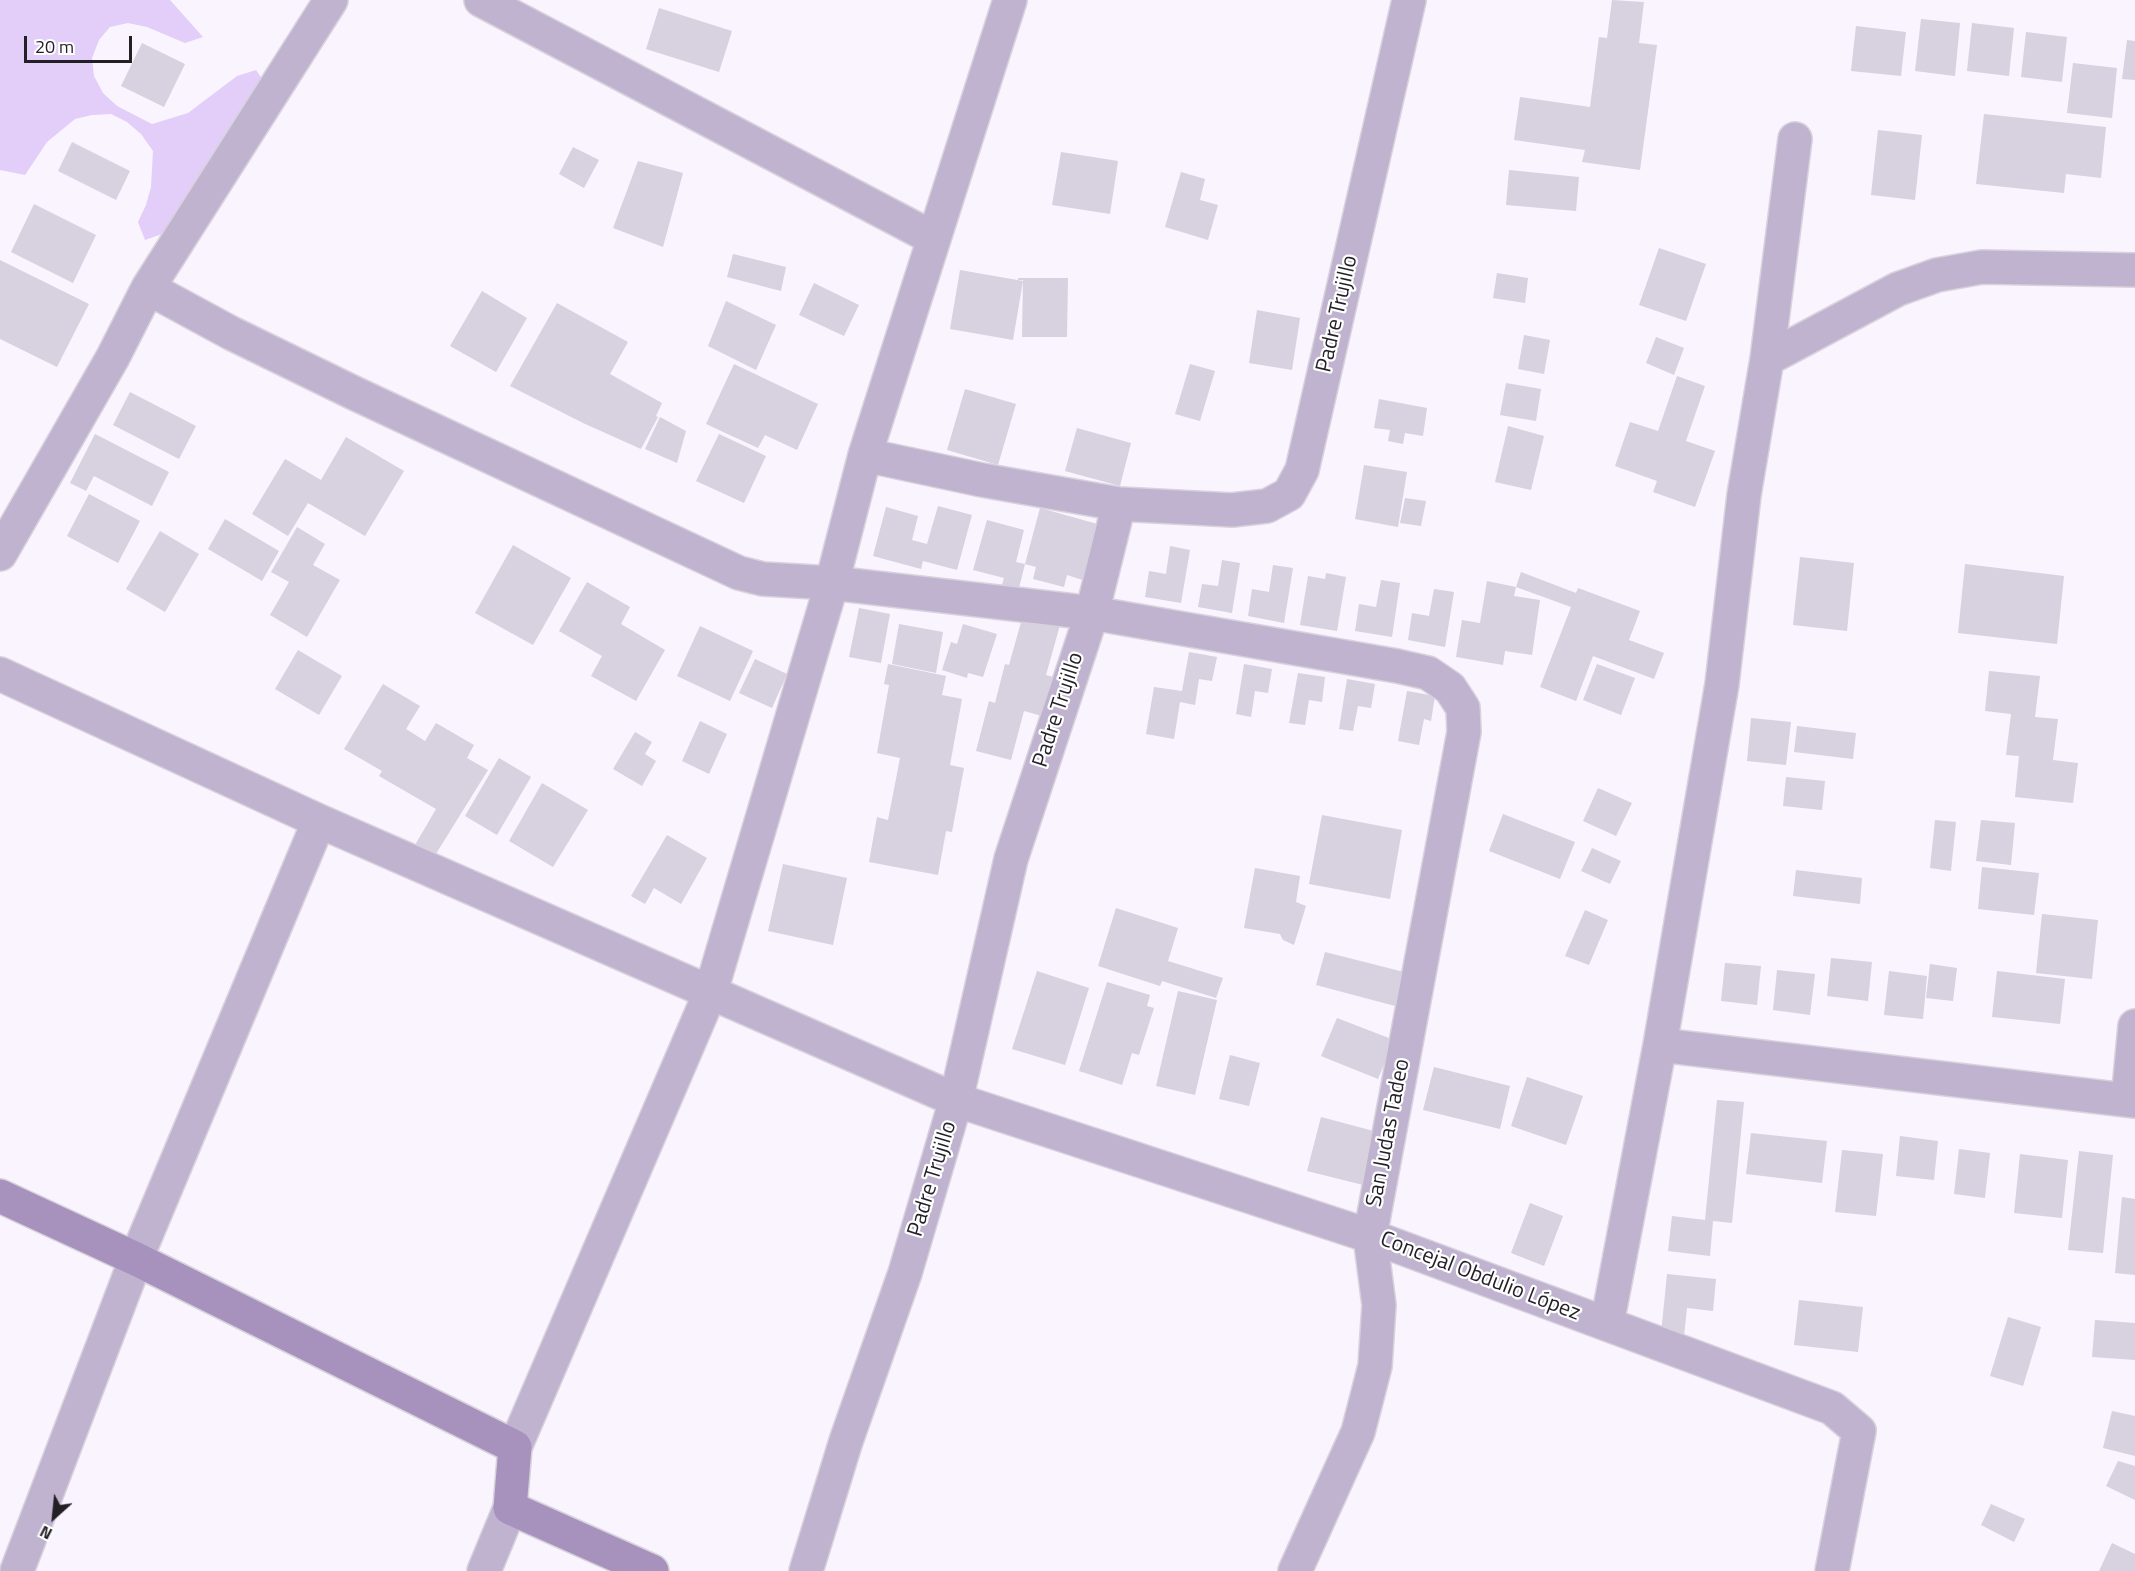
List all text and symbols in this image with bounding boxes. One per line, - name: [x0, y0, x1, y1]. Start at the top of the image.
- scale bar: [27, 24, 135, 62]
- text: 20 m: [35, 33, 74, 60]
- street label: Padre Trujillo: [1312, 253, 1364, 375]
- street label: Padre Trujillo: [1028, 649, 1090, 771]
- street label: San Judas Tadeo: [1362, 1057, 1416, 1209]
- street label: Padre Trujillo: [903, 1118, 963, 1240]
- street label: Concejal Obdulio López: [1376, 1227, 1584, 1327]
- north arrow: [24, 1487, 84, 1547]
- text: N: [35, 1520, 56, 1546]

